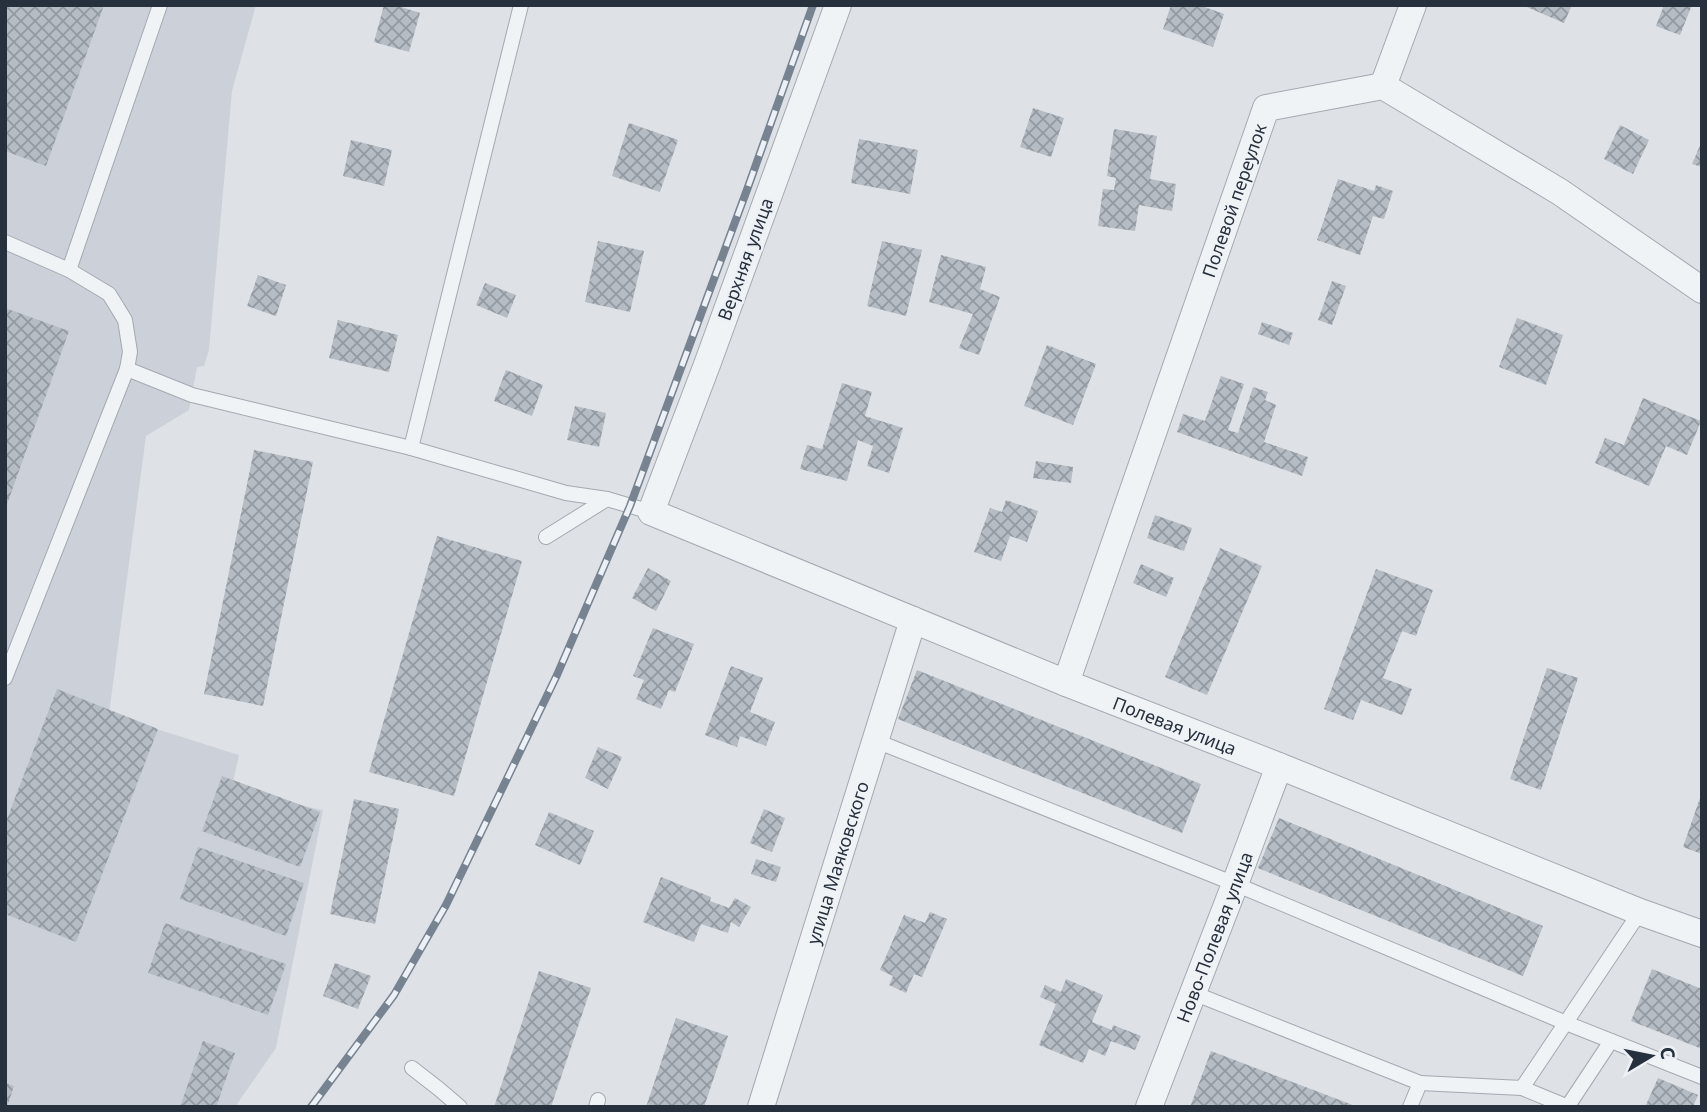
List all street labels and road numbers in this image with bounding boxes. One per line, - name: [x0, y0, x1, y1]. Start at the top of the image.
- street label: Полевой переулок: [1196, 120, 1272, 281]
- street label: Верхняя улица: [712, 194, 778, 324]
- street label: Полевая улица: [1110, 690, 1240, 760]
- street label: улица Маяковского: [801, 778, 874, 947]
- street label: Ново-Полевая улица: [1171, 848, 1258, 1026]

